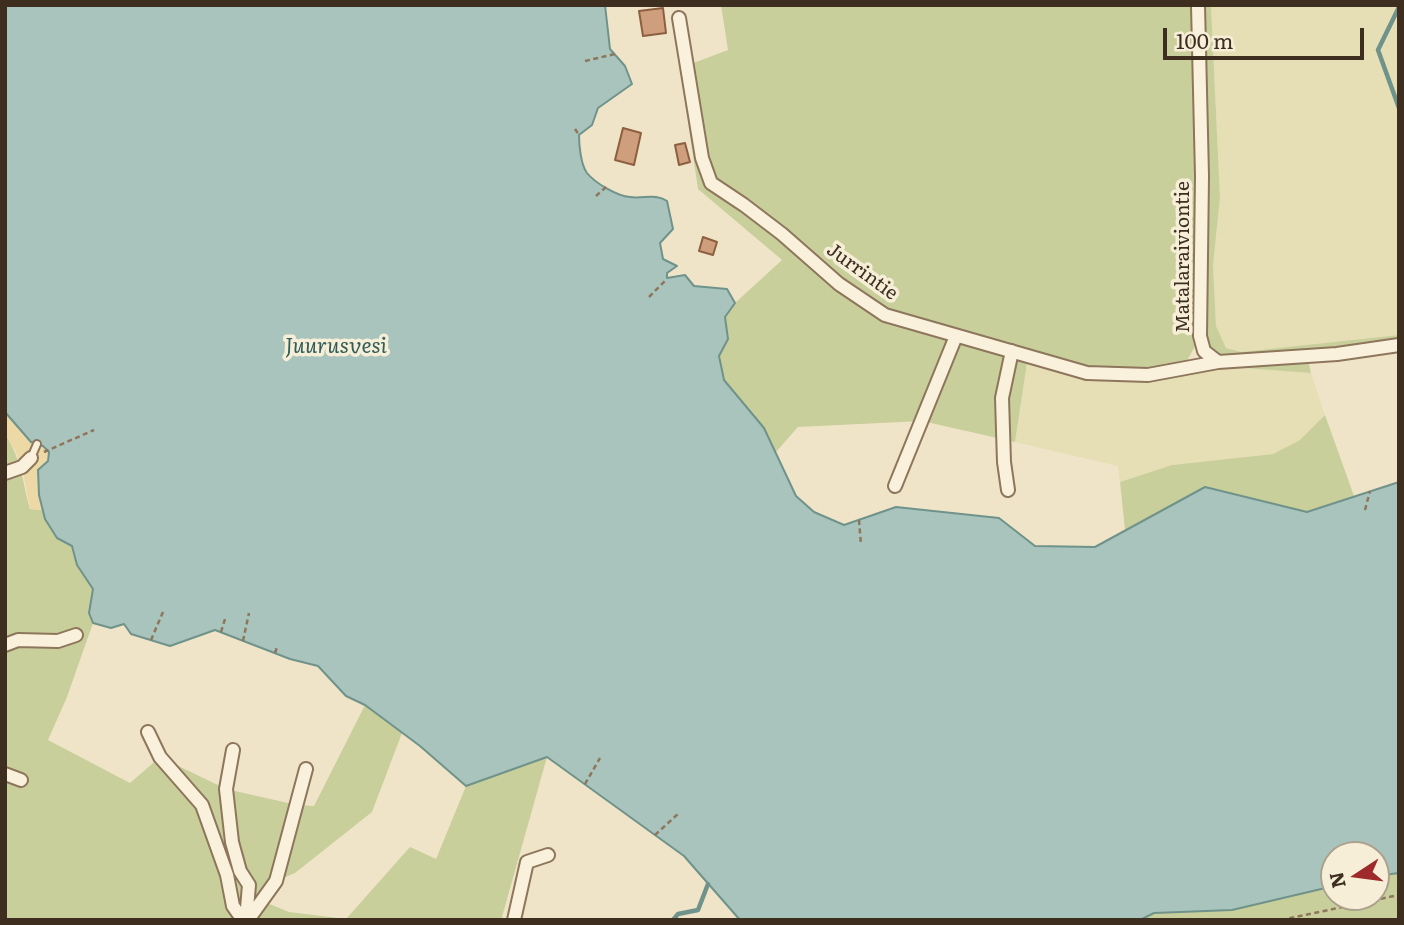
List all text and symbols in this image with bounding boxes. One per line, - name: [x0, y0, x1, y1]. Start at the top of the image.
- scale bar: [1166, 14, 1367, 58]
- text: 100 m: [1176, 24, 1233, 55]
- street label: Matalaraiviontie: [1172, 181, 1194, 333]
- street label: Jurrintie: [822, 239, 902, 305]
- water label: Juurusvesi: [285, 334, 387, 360]
- north arrow: [1320, 841, 1390, 911]
- text: N: [1321, 869, 1352, 891]

